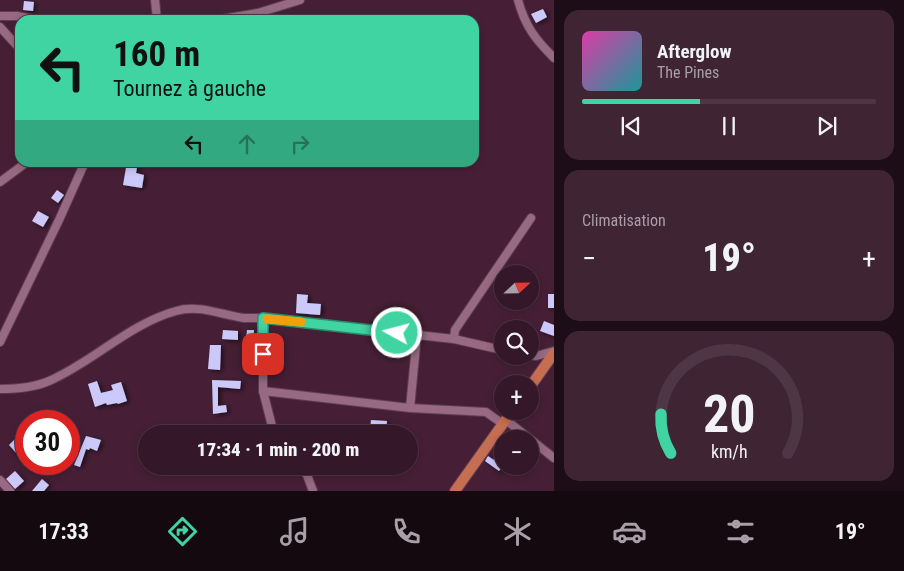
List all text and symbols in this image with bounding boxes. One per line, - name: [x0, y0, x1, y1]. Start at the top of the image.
- text: 160 m: [113, 34, 200, 75]
- icon: left: [30, 35, 95, 100]
- text: Afterglow: [657, 40, 731, 63]
- text: The Pines: [657, 63, 719, 82]
- text: Tournez à gauche: [113, 76, 266, 101]
- icon: previous: [617, 112, 645, 140]
- icon: pause: [715, 112, 743, 140]
- icon: next: [813, 112, 841, 140]
- icon: left: [180, 130, 208, 158]
- icon: ahead: [233, 130, 261, 158]
- icon: right: [286, 130, 314, 158]
- text: Climatisation: [582, 211, 666, 230]
- text: 19°: [702, 236, 756, 280]
- text: −: [582, 242, 596, 275]
- text: +: [862, 242, 876, 275]
- north arrow: [494, 265, 539, 310]
- map controls: [494, 265, 539, 475]
- position arrow: [370, 306, 422, 358]
- button: search: [494, 320, 539, 365]
- pin: [242, 333, 284, 375]
- icon: arrive: [249, 340, 277, 368]
- button: +: [494, 375, 539, 420]
- text: 20: [703, 384, 755, 445]
- speed limit sign: 30: [15, 410, 80, 475]
- button: −: [494, 430, 539, 475]
- text: 17:34 · 1 min · 200 m: [197, 438, 359, 461]
- text: km/h: [711, 441, 747, 462]
- icon: directions: [165, 514, 200, 549]
- icon: music: [277, 514, 312, 549]
- icon: phone: [389, 514, 424, 549]
- icon: climate: [500, 514, 535, 549]
- icon: car: [612, 514, 647, 549]
- icon: filters: [723, 514, 758, 549]
- text: 17:33: [38, 519, 89, 544]
- text: 19°: [835, 519, 866, 544]

